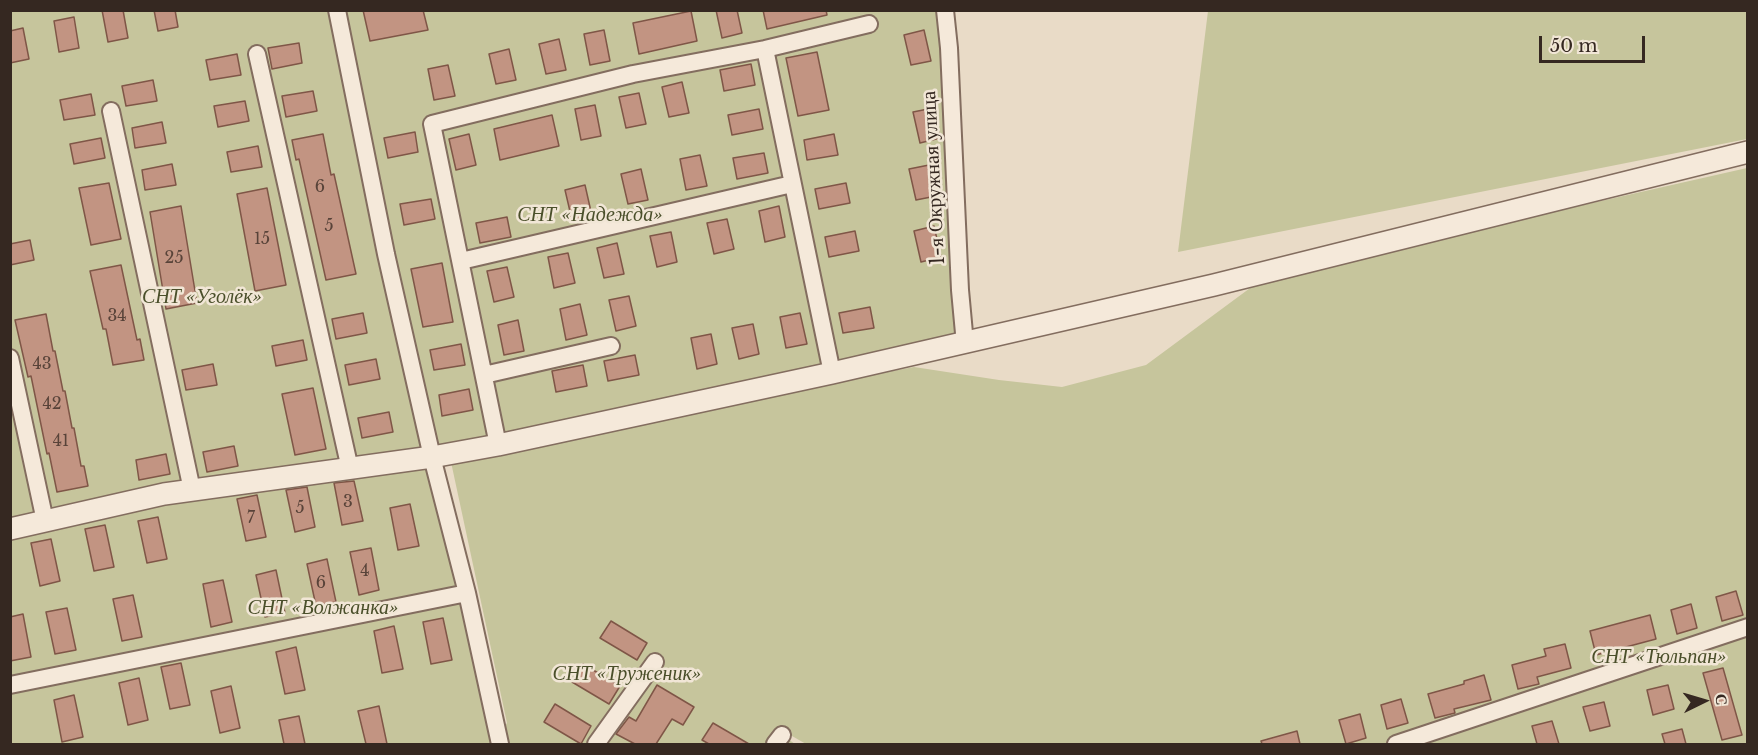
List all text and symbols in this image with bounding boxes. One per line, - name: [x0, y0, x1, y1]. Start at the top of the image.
- scale bar: [1542, 24, 1648, 62]
- text: 50 m: [1550, 35, 1598, 57]
- street label: 1-я Окружная улица: [917, 90, 951, 266]
- house number: 6: [315, 177, 325, 197]
- park label: СНТ «Надежда»: [517, 203, 663, 227]
- house number: 5: [324, 216, 334, 236]
- house number: 15: [254, 229, 270, 249]
- house number: 25: [165, 248, 183, 268]
- park label: СНТ «Уголёк»: [142, 285, 262, 309]
- house number: 34: [107, 306, 127, 326]
- house number: 43: [32, 354, 52, 374]
- house number: 42: [42, 394, 62, 414]
- house number: 41: [53, 431, 69, 451]
- house number: 3: [343, 492, 353, 512]
- house number: 5: [295, 498, 305, 518]
- house number: 7: [247, 508, 255, 528]
- house number: 4: [360, 561, 370, 581]
- house number: 6: [316, 573, 326, 593]
- park label: СНТ «Волжанка»: [247, 596, 399, 620]
- park label: СНТ «Тюльпан»: [1591, 645, 1727, 669]
- park label: СНТ «Труженик»: [553, 662, 701, 686]
- north arrow: [1674, 671, 1734, 731]
- text: С: [1711, 693, 1732, 706]

